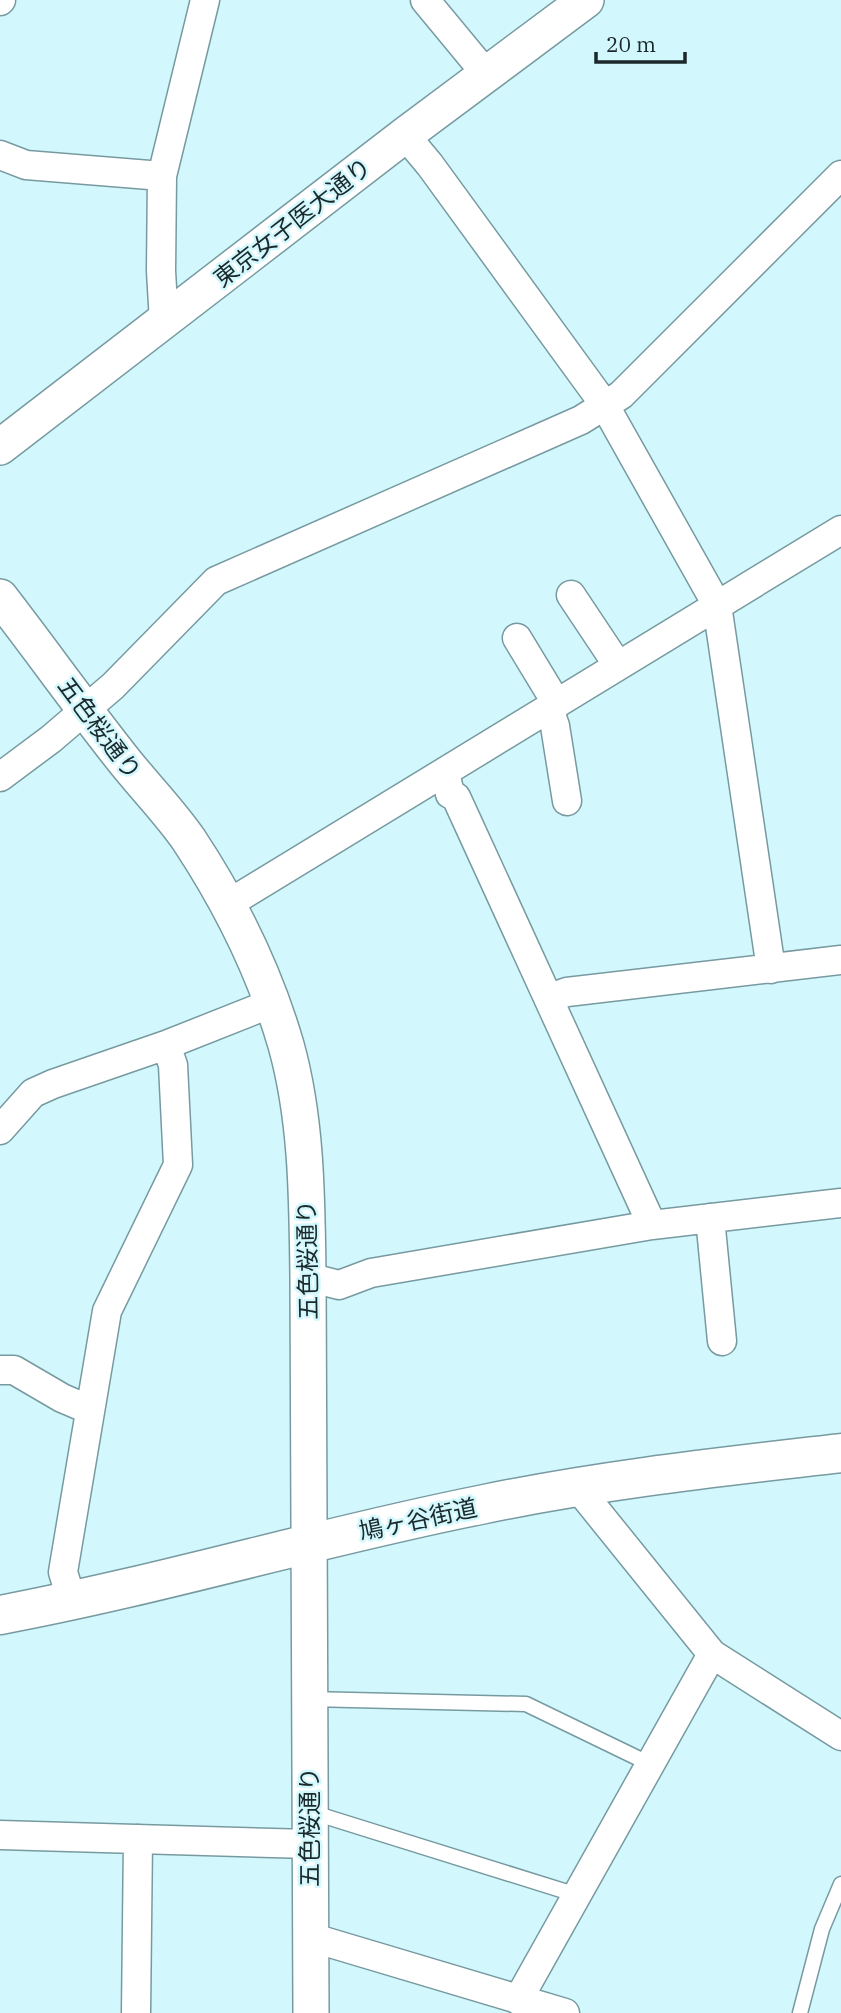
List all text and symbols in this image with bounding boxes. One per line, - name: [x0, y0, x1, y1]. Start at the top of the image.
- scale bar: [596, 21, 685, 65]
- text: 20 m: [606, 30, 656, 58]
- street label: 東京女子医大通り: [207, 150, 377, 294]
- street label: 五色桜通り: [51, 670, 149, 786]
- street label: 五色桜通り: [290, 1200, 324, 1320]
- street label: 鳩ヶ谷街道: [356, 1491, 480, 1547]
- street label: 五色桜通り: [293, 1767, 325, 1887]

